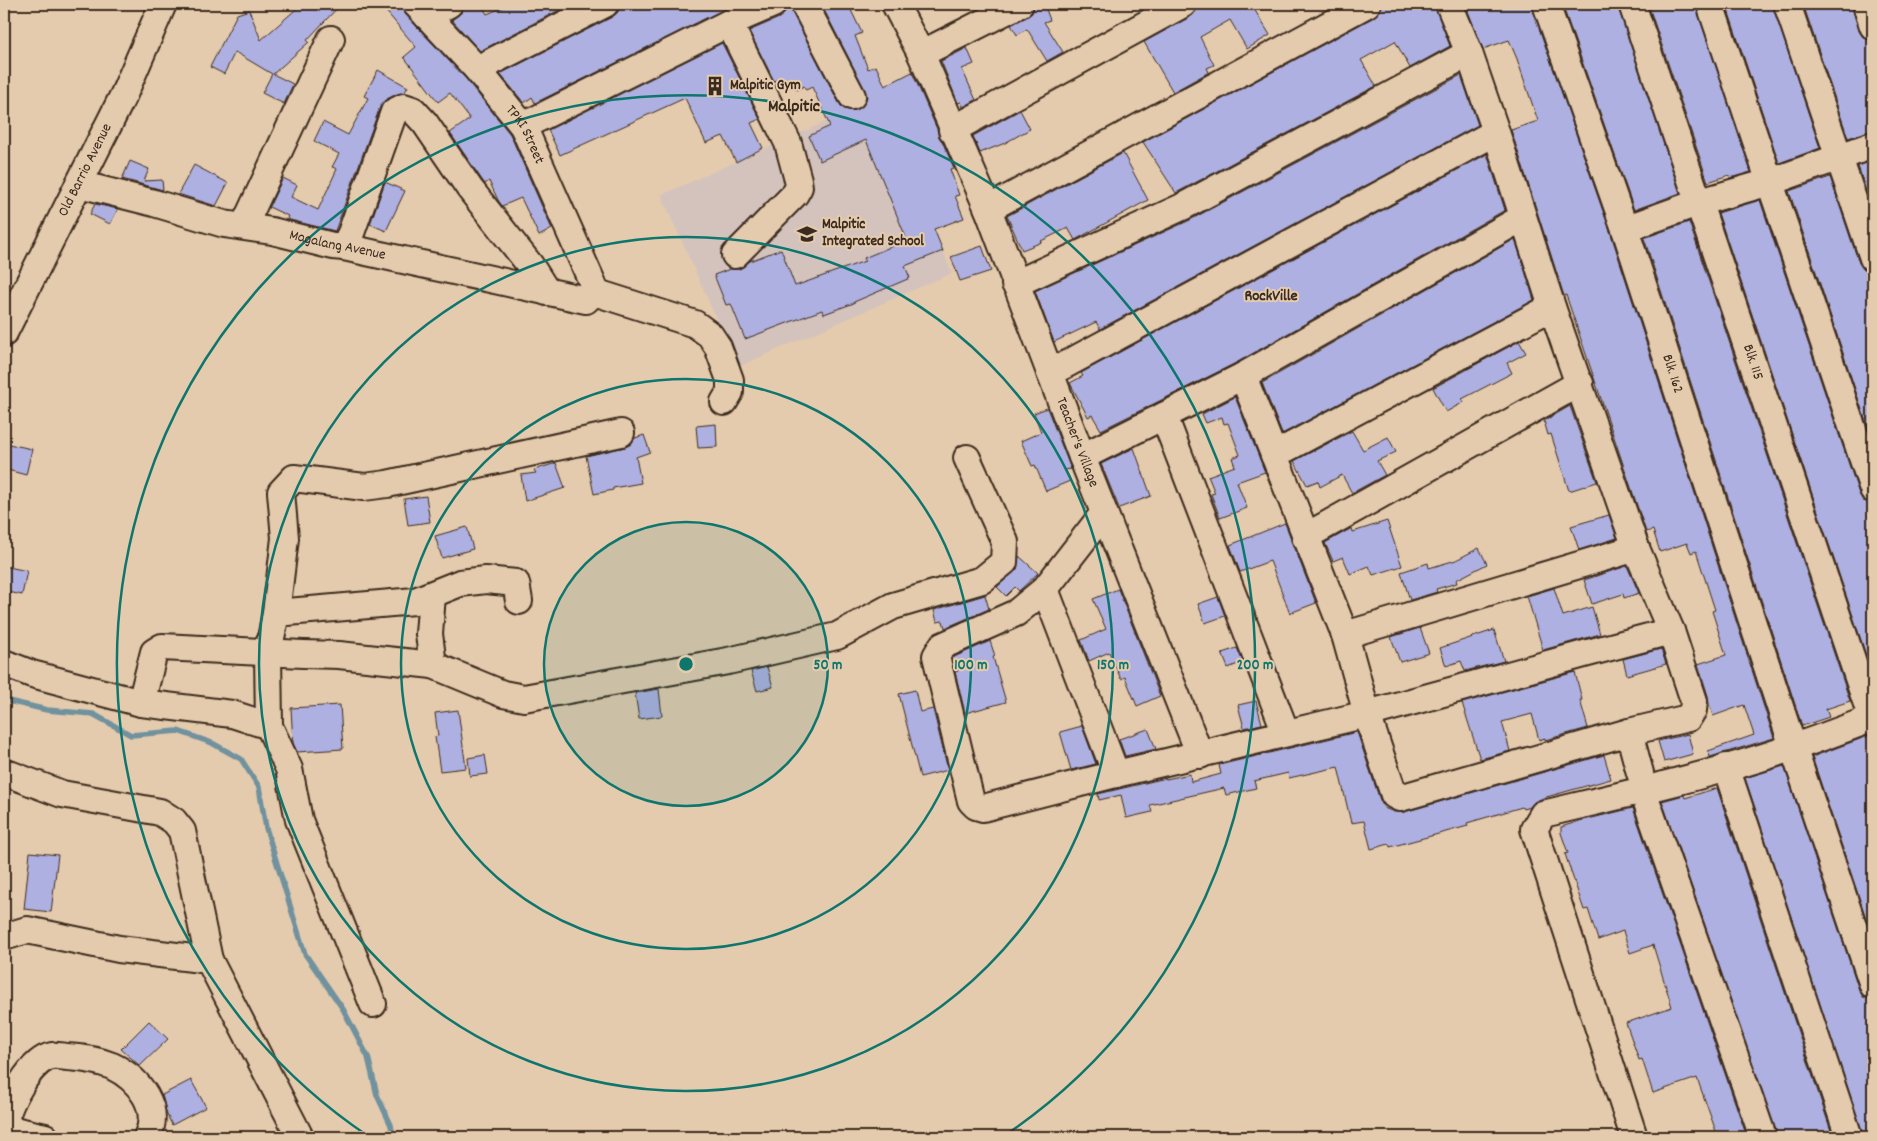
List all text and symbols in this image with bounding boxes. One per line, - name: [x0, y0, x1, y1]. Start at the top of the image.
- building icon: Malpitic Gym: [704, 75, 726, 97]
- place label: Malpitic Gym: [730, 75, 801, 97]
- district label: Malpitic: [768, 95, 820, 120]
- street label: TPKI Street: [500, 101, 550, 168]
- street label: Old Barrio Avenue: [53, 119, 119, 221]
- place label: Malpitic Integrated School: [822, 214, 924, 253]
- school or university icon: Malpitic Integrated School: [796, 223, 818, 245]
- street label: Magalang Avenue: [287, 225, 388, 267]
- district label: RockVille: [1244, 285, 1298, 308]
- street label: Blk. 115: [1736, 342, 1769, 383]
- street label: Blk. 162: [1655, 352, 1689, 397]
- street label: Teacher's Village: [1049, 394, 1104, 491]
- centre of rings: [677, 655, 695, 673]
- text: 50 m: [814, 655, 842, 677]
- text: 100 m: [954, 655, 988, 677]
- text: 150 m: [1097, 655, 1129, 677]
- text: 200 m: [1237, 655, 1273, 677]

